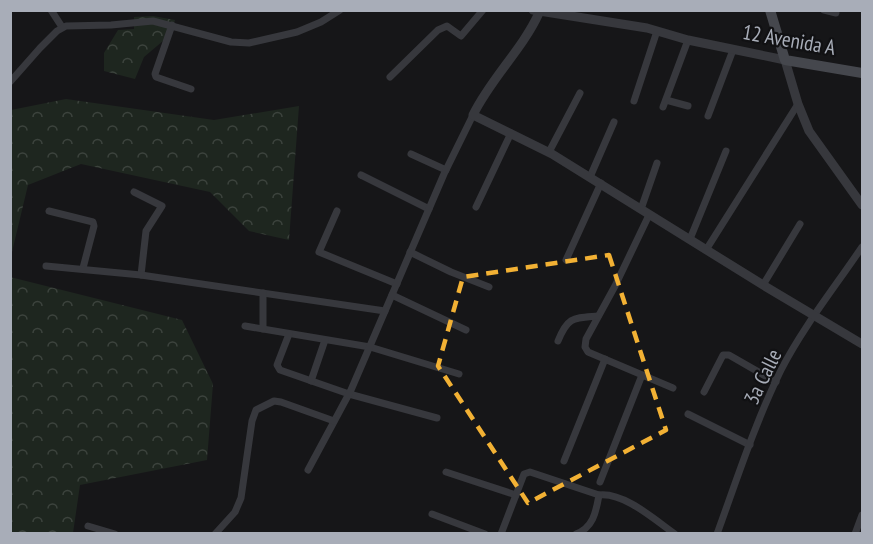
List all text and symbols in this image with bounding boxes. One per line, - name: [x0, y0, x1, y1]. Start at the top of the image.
- street label: 12 Avenida A: [740, 18, 838, 61]
- street label: 3a Calle: [738, 345, 788, 409]

